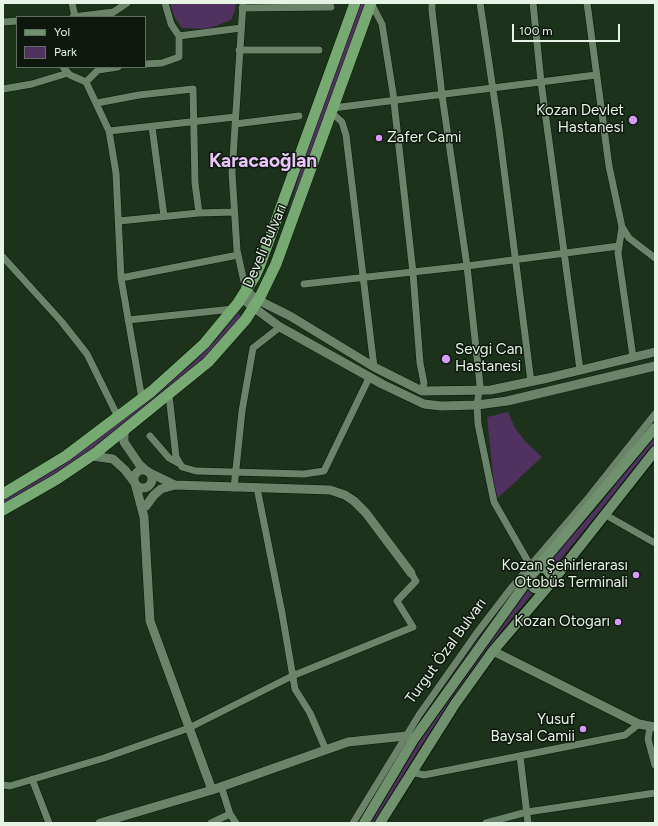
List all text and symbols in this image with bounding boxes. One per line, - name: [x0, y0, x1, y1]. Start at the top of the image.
- legend: [16, 16, 146, 68]
- scale bar: [514, 16, 622, 42]
- text: 100 m: [519, 24, 553, 38]
- text: Yol: [54, 25, 70, 39]
- text: Park: [54, 45, 77, 59]
- place label: Kozan Devlet Hastanesi: [536, 102, 624, 137]
- marker: Kozan Devlet Hastanesi: [627, 114, 639, 126]
- place label: Zafer Cami: [387, 129, 461, 147]
- marker: Zafer Cami: [374, 133, 384, 143]
- district label: Karacaoğlan: [209, 150, 317, 172]
- street label: Develi Bulvarı: [239, 201, 291, 291]
- place label: Sevgi Can Hastanesi: [455, 341, 523, 376]
- marker: Sevgi Can Hastanesi: [440, 353, 452, 365]
- place label: Kozan Şehirlerarası Otobüs Terminali: [501, 557, 628, 592]
- marker: Kozan Şehirlerarası Otobüs Terminali: [631, 570, 641, 580]
- street label: Turgut Özal Bulvarı: [402, 595, 490, 707]
- place label: Kozan Otogarı: [514, 613, 610, 631]
- marker: Kozan Otogarı: [613, 617, 623, 627]
- place label: Yusuf Baysal Camii: [491, 711, 575, 746]
- marker: Yusuf Baysal Camii: [578, 724, 588, 734]

